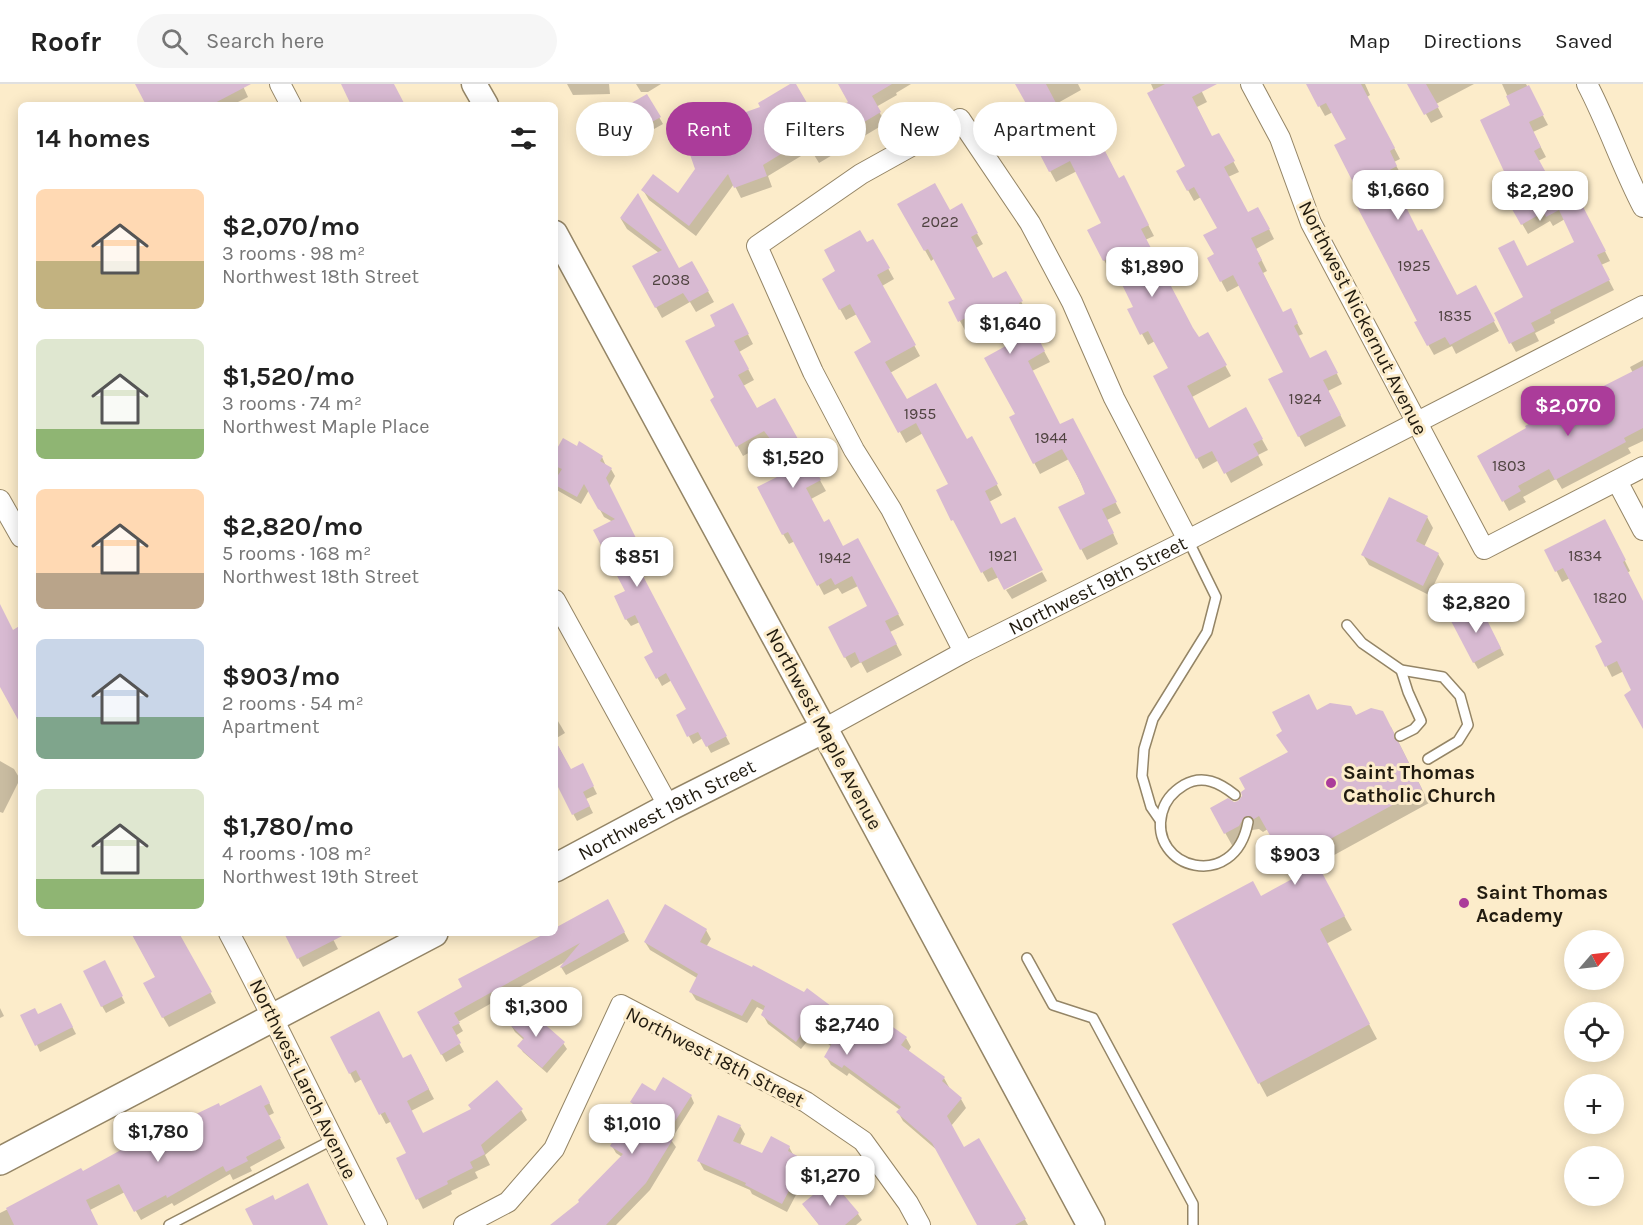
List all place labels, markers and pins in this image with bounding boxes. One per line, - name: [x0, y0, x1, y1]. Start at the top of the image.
- pin: $1,660: [1349, 170, 1447, 221]
- pin: $2,290: [1491, 171, 1589, 222]
- pin: $1,890: [1103, 247, 1201, 298]
- pin: $1,640: [961, 304, 1059, 355]
- pin: $2,070: [1519, 386, 1617, 437]
- pin: $1,520: [744, 438, 842, 489]
- pin: $851: [601, 537, 673, 588]
- pin: $2,820: [1427, 583, 1525, 634]
- place label: Saint Thomas Catholic Church: [1343, 761, 1496, 807]
- marker: Saint Thomas Catholic Church: [1324, 776, 1338, 790]
- pin: $903: [1259, 835, 1331, 886]
- place label: Saint Thomas Academy: [1476, 881, 1608, 927]
- marker: Saint Thomas Academy: [1457, 896, 1471, 910]
- pin: $1,300: [487, 987, 585, 1038]
- pin: $2,740: [798, 1005, 896, 1056]
- pin: $1,010: [583, 1104, 681, 1155]
- pin: $1,780: [109, 1112, 207, 1163]
- pin: $1,270: [781, 1156, 879, 1207]

